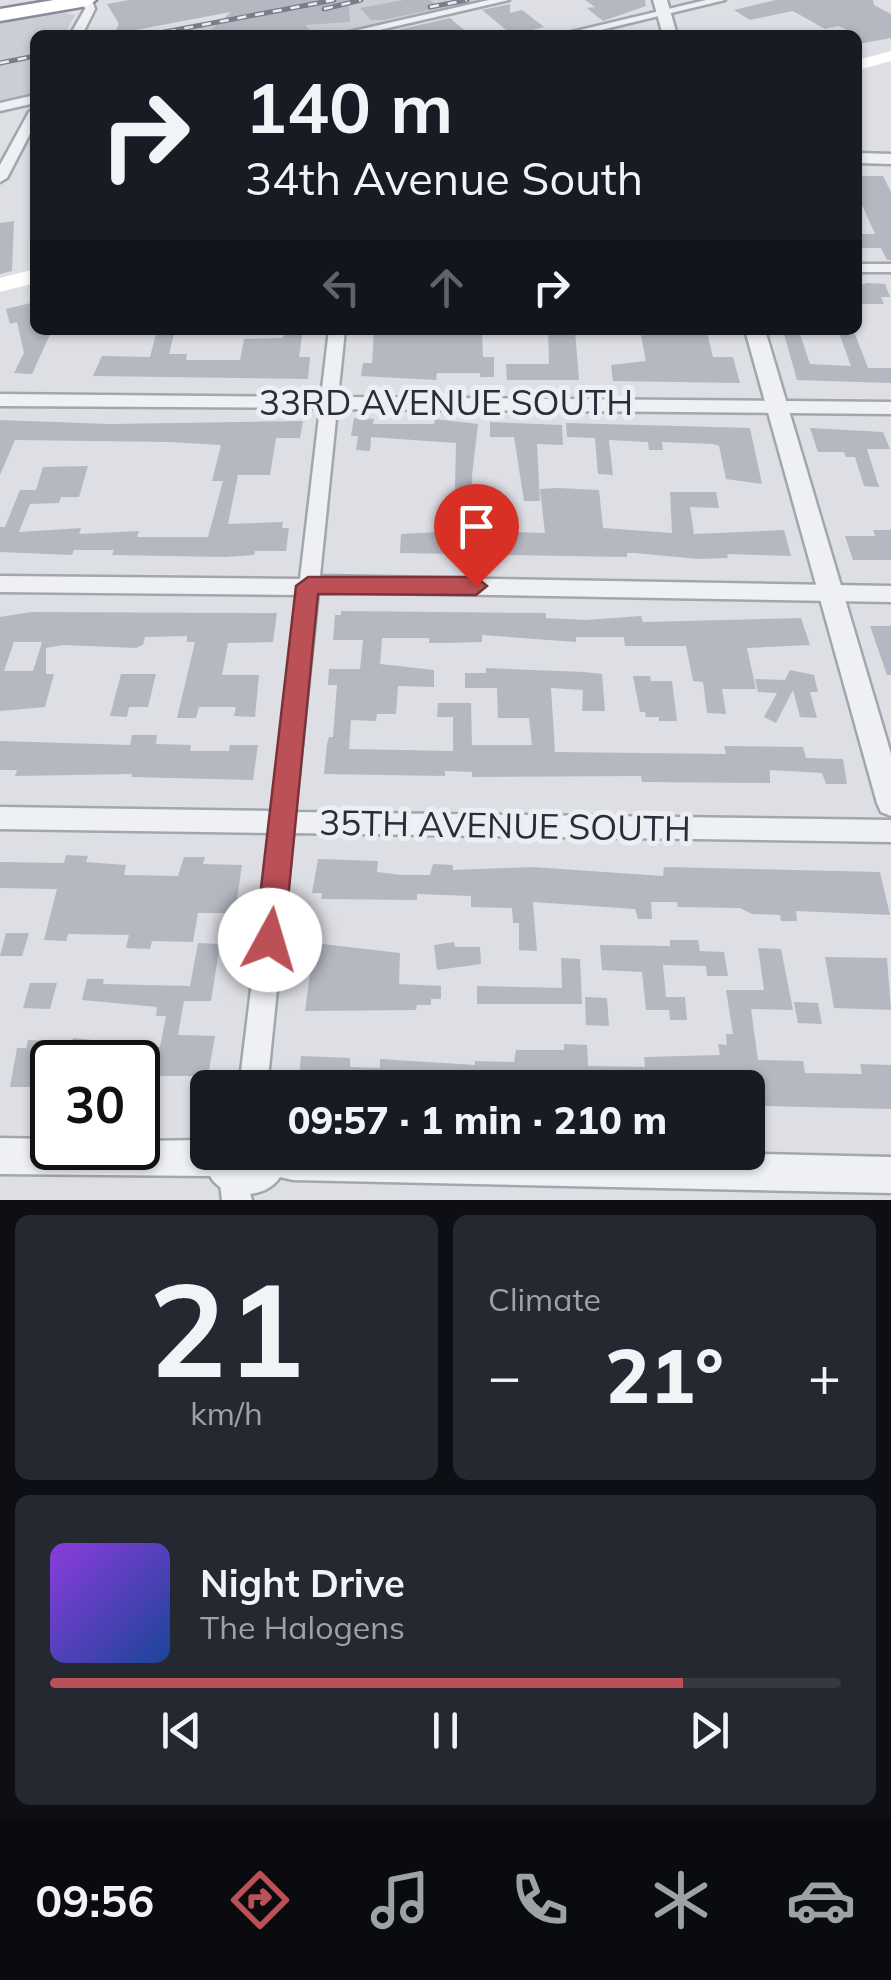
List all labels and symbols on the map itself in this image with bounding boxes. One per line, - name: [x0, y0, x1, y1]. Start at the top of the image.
- street label: 33RD AVENUE SOUTH: [259, 380, 633, 424]
- pin: [434, 484, 519, 587]
- street label: 35TH AVENUE SOUTH: [319, 800, 691, 850]
- position arrow: [218, 888, 322, 992]
- speed limit sign: 30: [30, 1040, 160, 1170]

